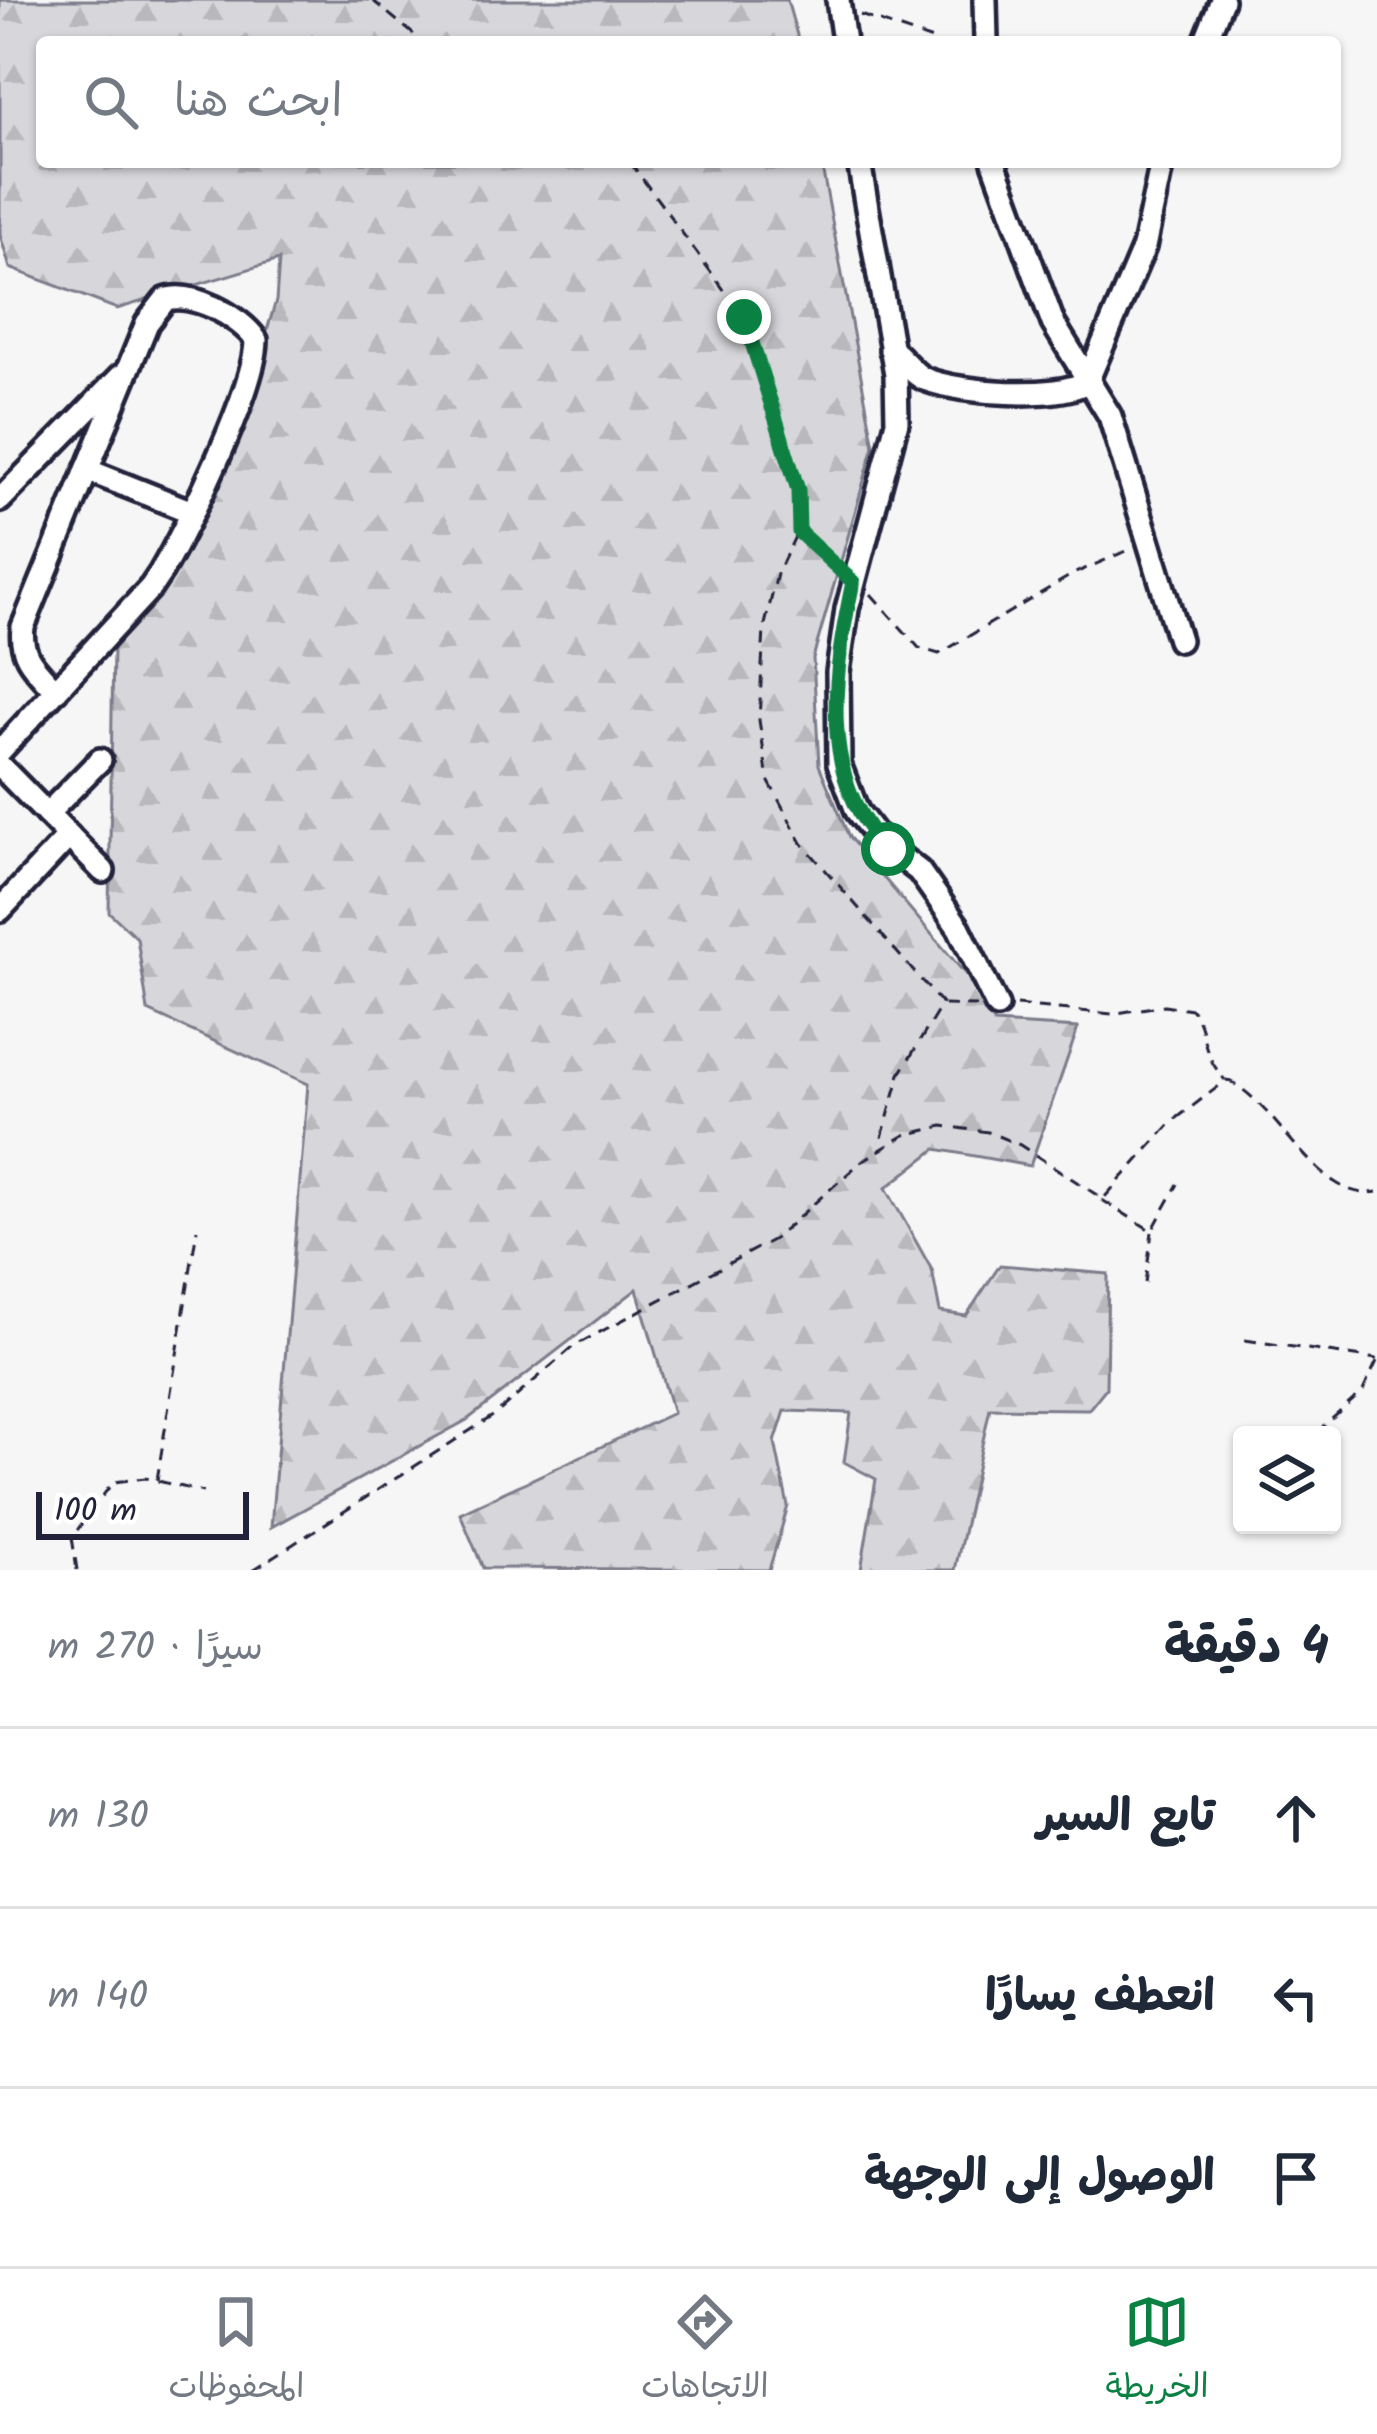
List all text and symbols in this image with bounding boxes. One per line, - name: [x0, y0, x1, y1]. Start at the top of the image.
- search box: [36, 36, 1341, 168]
- text: ابحث هنا: [174, 67, 342, 139]
- icon: search: [78, 69, 144, 135]
- route end: [717, 290, 771, 344]
- route start: [861, 822, 915, 876]
- map controls: [1233, 1426, 1341, 1534]
- button: layers: [1233, 1426, 1341, 1534]
- scale bar: [36, 1486, 249, 1539]
- text: 100 m: [54, 1486, 137, 1539]
- text: 4 دقيقة: [1164, 1608, 1329, 1689]
- text: سيرًا · 270 m: [48, 1618, 263, 1680]
- text: تابع السير: [1037, 1782, 1215, 1854]
- icon: ahead: [1263, 1785, 1329, 1851]
- text: 130 m: [48, 1787, 149, 1849]
- text: انعطف يسارًا: [985, 1962, 1215, 2034]
- icon: left: [1263, 1965, 1329, 2031]
- text: 140 m: [48, 1967, 148, 2029]
- text: الوصول إلى الوجهة: [864, 2142, 1215, 2214]
- icon: arrive: [1263, 2145, 1329, 2211]
- tab: المحفوظات: [168, 2289, 304, 2415]
- tab: الاتجاهات: [641, 2289, 769, 2415]
- tab: الخريطة: [1106, 2289, 1209, 2415]

